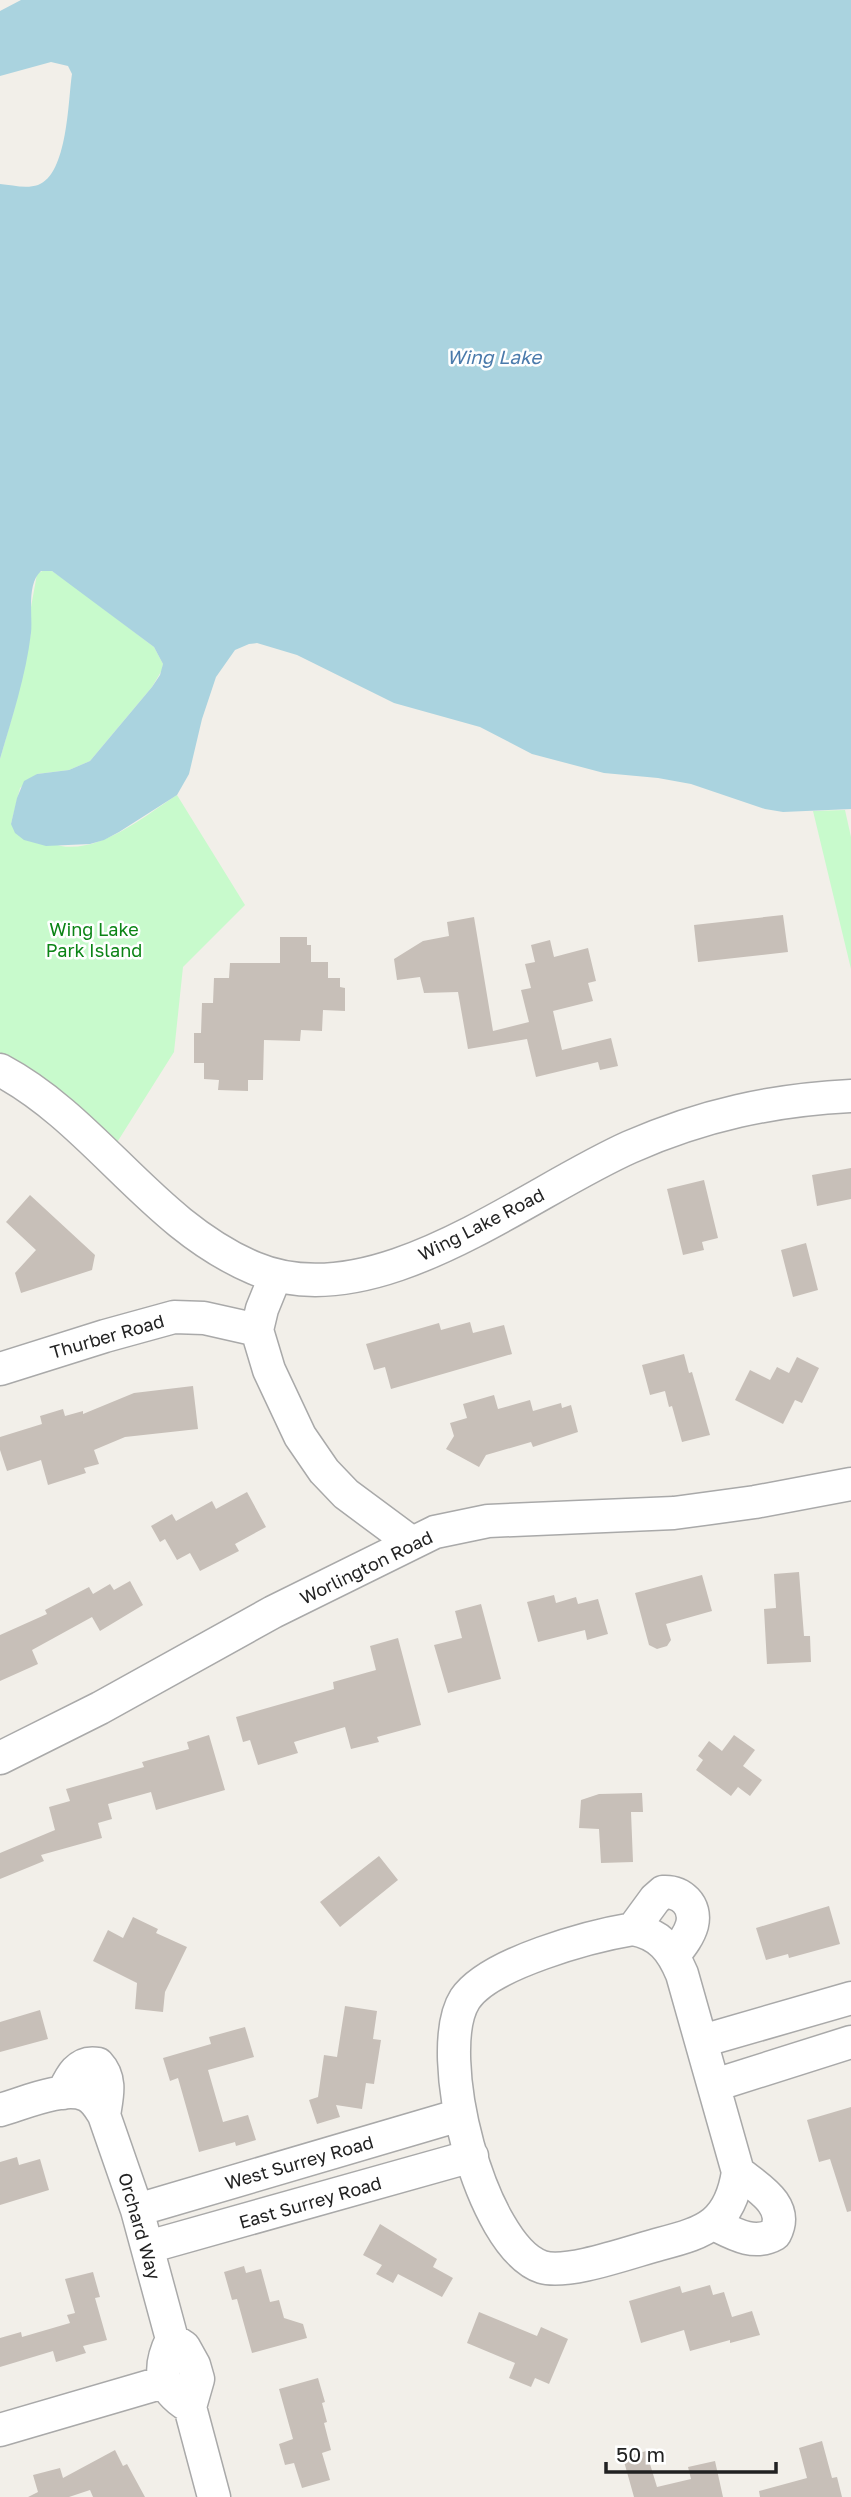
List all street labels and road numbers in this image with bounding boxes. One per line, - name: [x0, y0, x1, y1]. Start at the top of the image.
- street label: Wing Lake Road: [414, 1183, 548, 1265]
- street label: Thurber Road: [48, 1309, 166, 1363]
- street label: Worlington Road: [296, 1525, 436, 1609]
- street label: West Surrey Road: [222, 2130, 376, 2194]
- street label: Orchard Way: [114, 2170, 166, 2282]
- street label: East Surrey Road: [236, 2171, 384, 2233]

